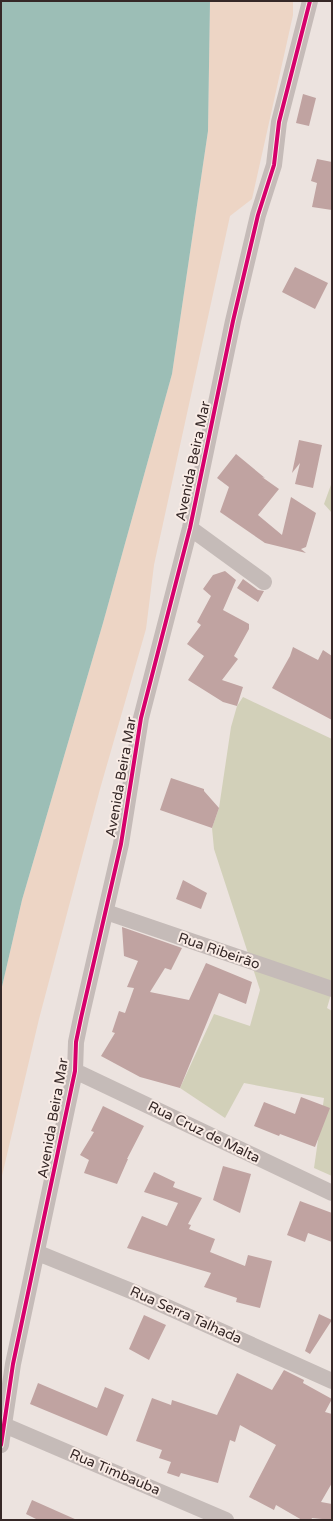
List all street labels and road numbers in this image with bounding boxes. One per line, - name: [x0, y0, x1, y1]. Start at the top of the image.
- street label: Avenida Beira Mar: [172, 399, 214, 523]
- street label: Avenida Beira Mar: [102, 715, 140, 839]
- street label: Rua Ribeirão: [176, 929, 262, 973]
- street label: Avenida Beira Mar: [34, 1056, 72, 1180]
- street label: Rua Cruz de Malta: [145, 1097, 263, 1167]
- street label: Rua Serra Talhada: [127, 1283, 245, 1347]
- street label: Rua Timbauba: [67, 1445, 163, 1499]

